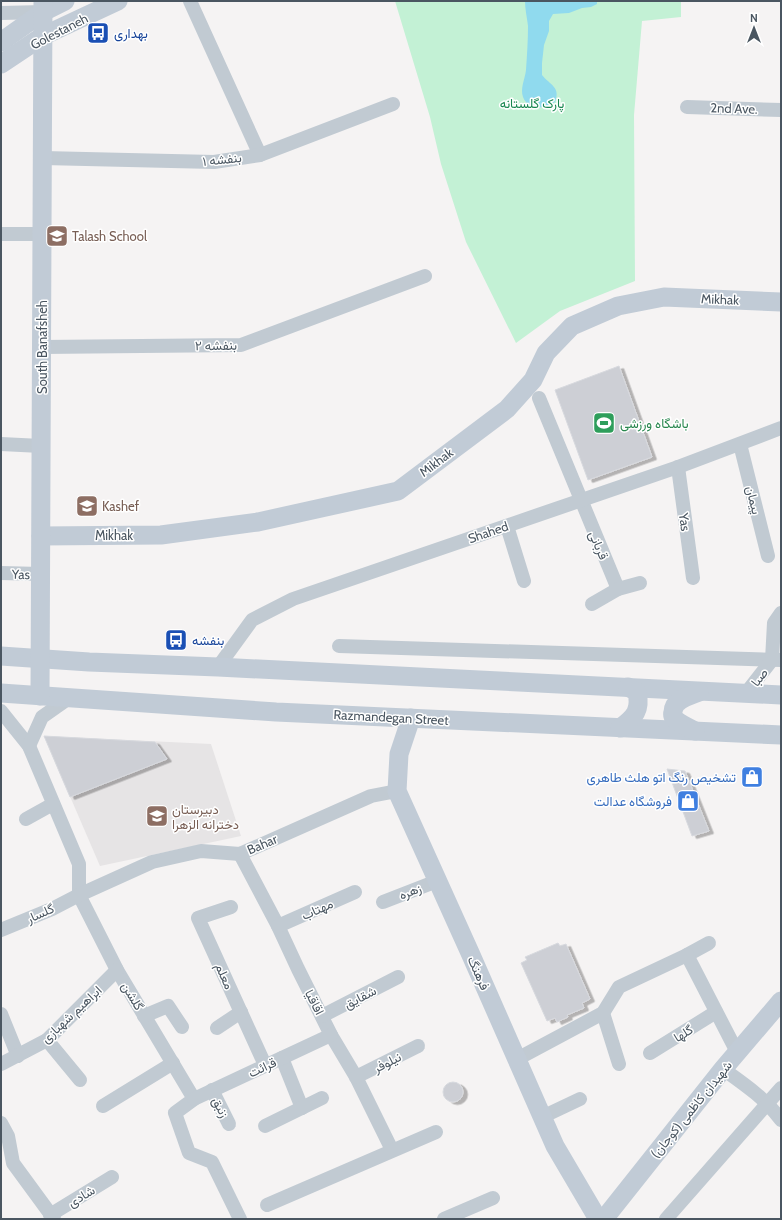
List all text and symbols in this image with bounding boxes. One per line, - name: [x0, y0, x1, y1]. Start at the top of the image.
- north arrow: [734, 8, 774, 48]
- street label: Golestaneh: [28, 10, 90, 52]
- text: N: [750, 11, 758, 25]
- bus stop icon: بهداری: [85, 20, 111, 46]
- place label: بهداری: [114, 25, 148, 42]
- park label: پارک گلستانه: [500, 95, 564, 113]
- street label: 2nd Ave.: [710, 99, 758, 117]
- street label: بنفشه ۱: [202, 149, 242, 169]
- school or university icon: Talash School: [44, 223, 70, 249]
- place label: Talash School: [72, 228, 147, 244]
- street label: Mikhak: [701, 290, 739, 308]
- street label: South Banafsheh: [34, 300, 50, 394]
- street label: بنفشه ۲: [195, 337, 237, 353]
- sports icon: باشگاه ورزشی: [591, 410, 617, 436]
- place label: باشگاه ورزشی: [620, 415, 689, 432]
- street label: Mikhak: [416, 444, 456, 480]
- street label: پیمان: [741, 484, 765, 516]
- school or university icon: Kashef: [74, 493, 100, 519]
- place label: Kashef: [102, 498, 140, 514]
- street label: Yas: [676, 511, 694, 533]
- street label: Shahed: [466, 518, 510, 546]
- street label: Mikhak: [95, 527, 133, 543]
- street label: قربانی: [585, 528, 612, 562]
- street label: Yas: [11, 566, 31, 582]
- bus stop icon: بنفشه: [163, 627, 189, 653]
- place label: بنفشه: [192, 632, 225, 648]
- street label: صبا: [747, 665, 771, 689]
- street label: Razmandegan Street: [333, 706, 450, 728]
- shop icon: تشخیص رنگ اتو هلث طاهری: [739, 764, 765, 790]
- place label: تشخیص رنگ اتو هلث طاهری: [587, 769, 736, 786]
- shop icon: فروشگاه عدالت: [675, 788, 701, 814]
- place label: فروشگاه عدالت: [594, 793, 672, 810]
- place label: دبيرستان دخترانه الزهرا: [172, 801, 239, 833]
- school or university icon: دبيرستان دخترانه الزهرا: [144, 803, 170, 829]
- street label: Bahar: [244, 830, 280, 857]
- street label: زهره: [397, 879, 424, 903]
- street label: مهتاب: [299, 895, 336, 924]
- street label: گلسار: [23, 900, 57, 927]
- street label: فرهنگ: [464, 953, 494, 993]
- street label: معلم: [211, 961, 238, 992]
- street label: گلشن: [117, 979, 148, 1014]
- street label: ابراهیم شهبازی: [37, 982, 105, 1047]
- street label: شقایق: [341, 982, 379, 1013]
- street label: اقاقیا: [302, 987, 328, 1017]
- street label: گلها: [670, 1021, 696, 1046]
- street label: نیلوفر: [369, 1048, 404, 1077]
- street label: قرائت: [245, 1054, 279, 1081]
- street label: شهیدان کاظمی (کوجان): [647, 1057, 736, 1161]
- street label: زنبق: [208, 1094, 233, 1120]
- street label: شادی: [64, 1182, 98, 1211]

